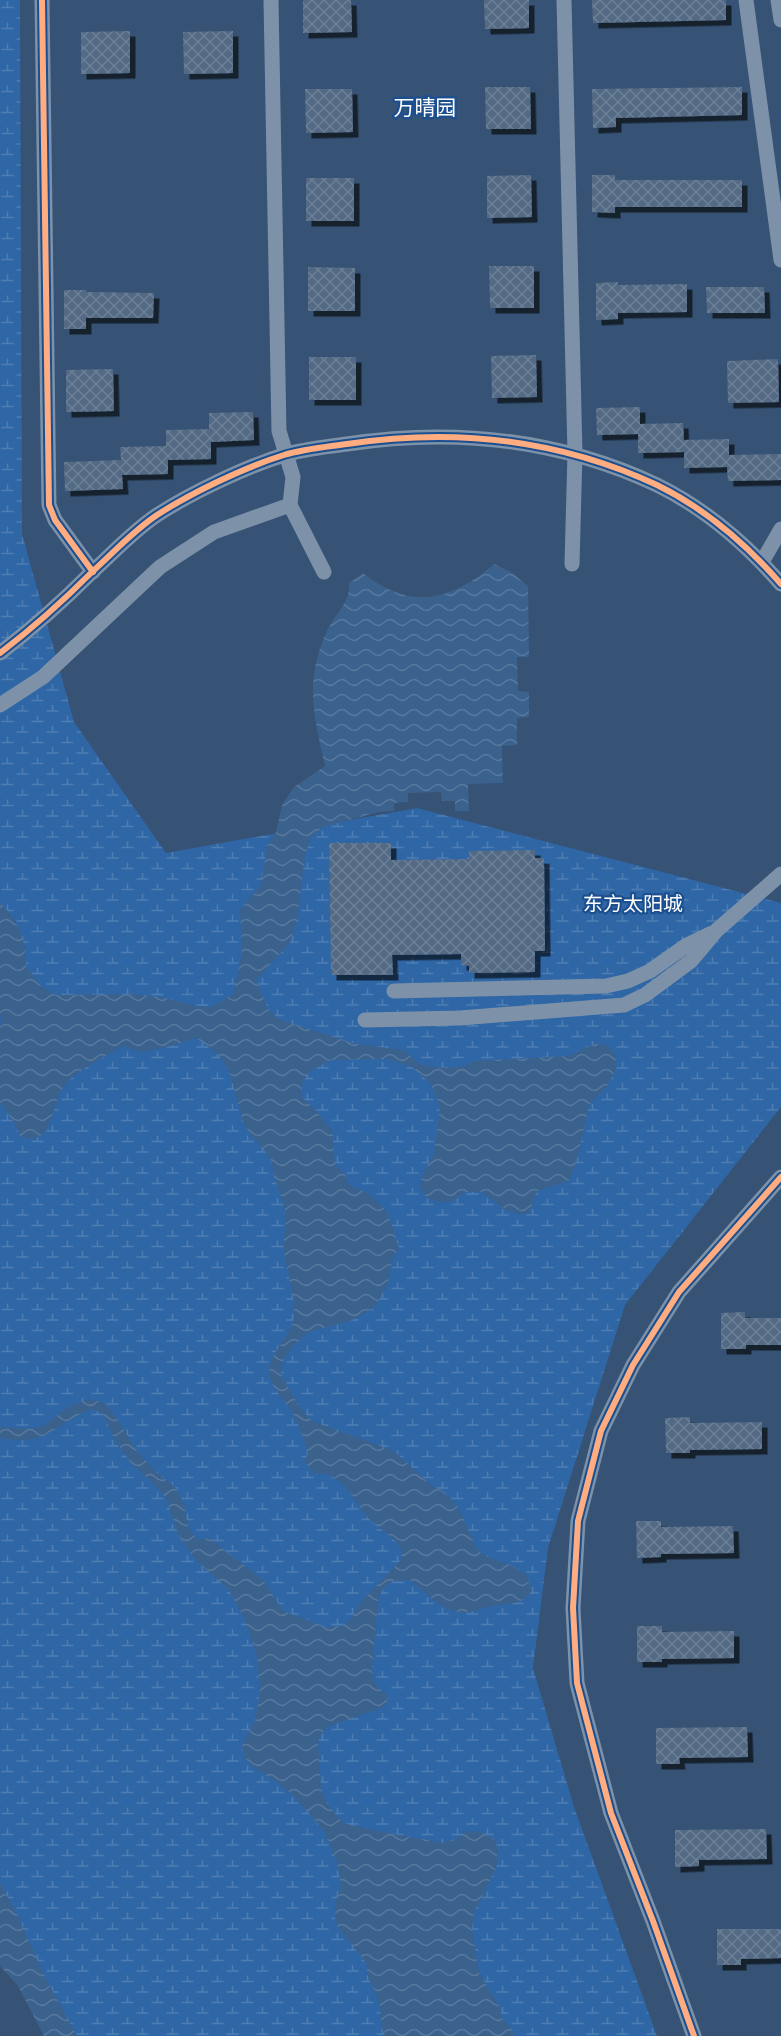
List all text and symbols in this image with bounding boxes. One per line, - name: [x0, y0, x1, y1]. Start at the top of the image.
- district label: 万晴园: [394, 96, 457, 120]
- district label: 东方太阳城: [583, 893, 683, 916]

